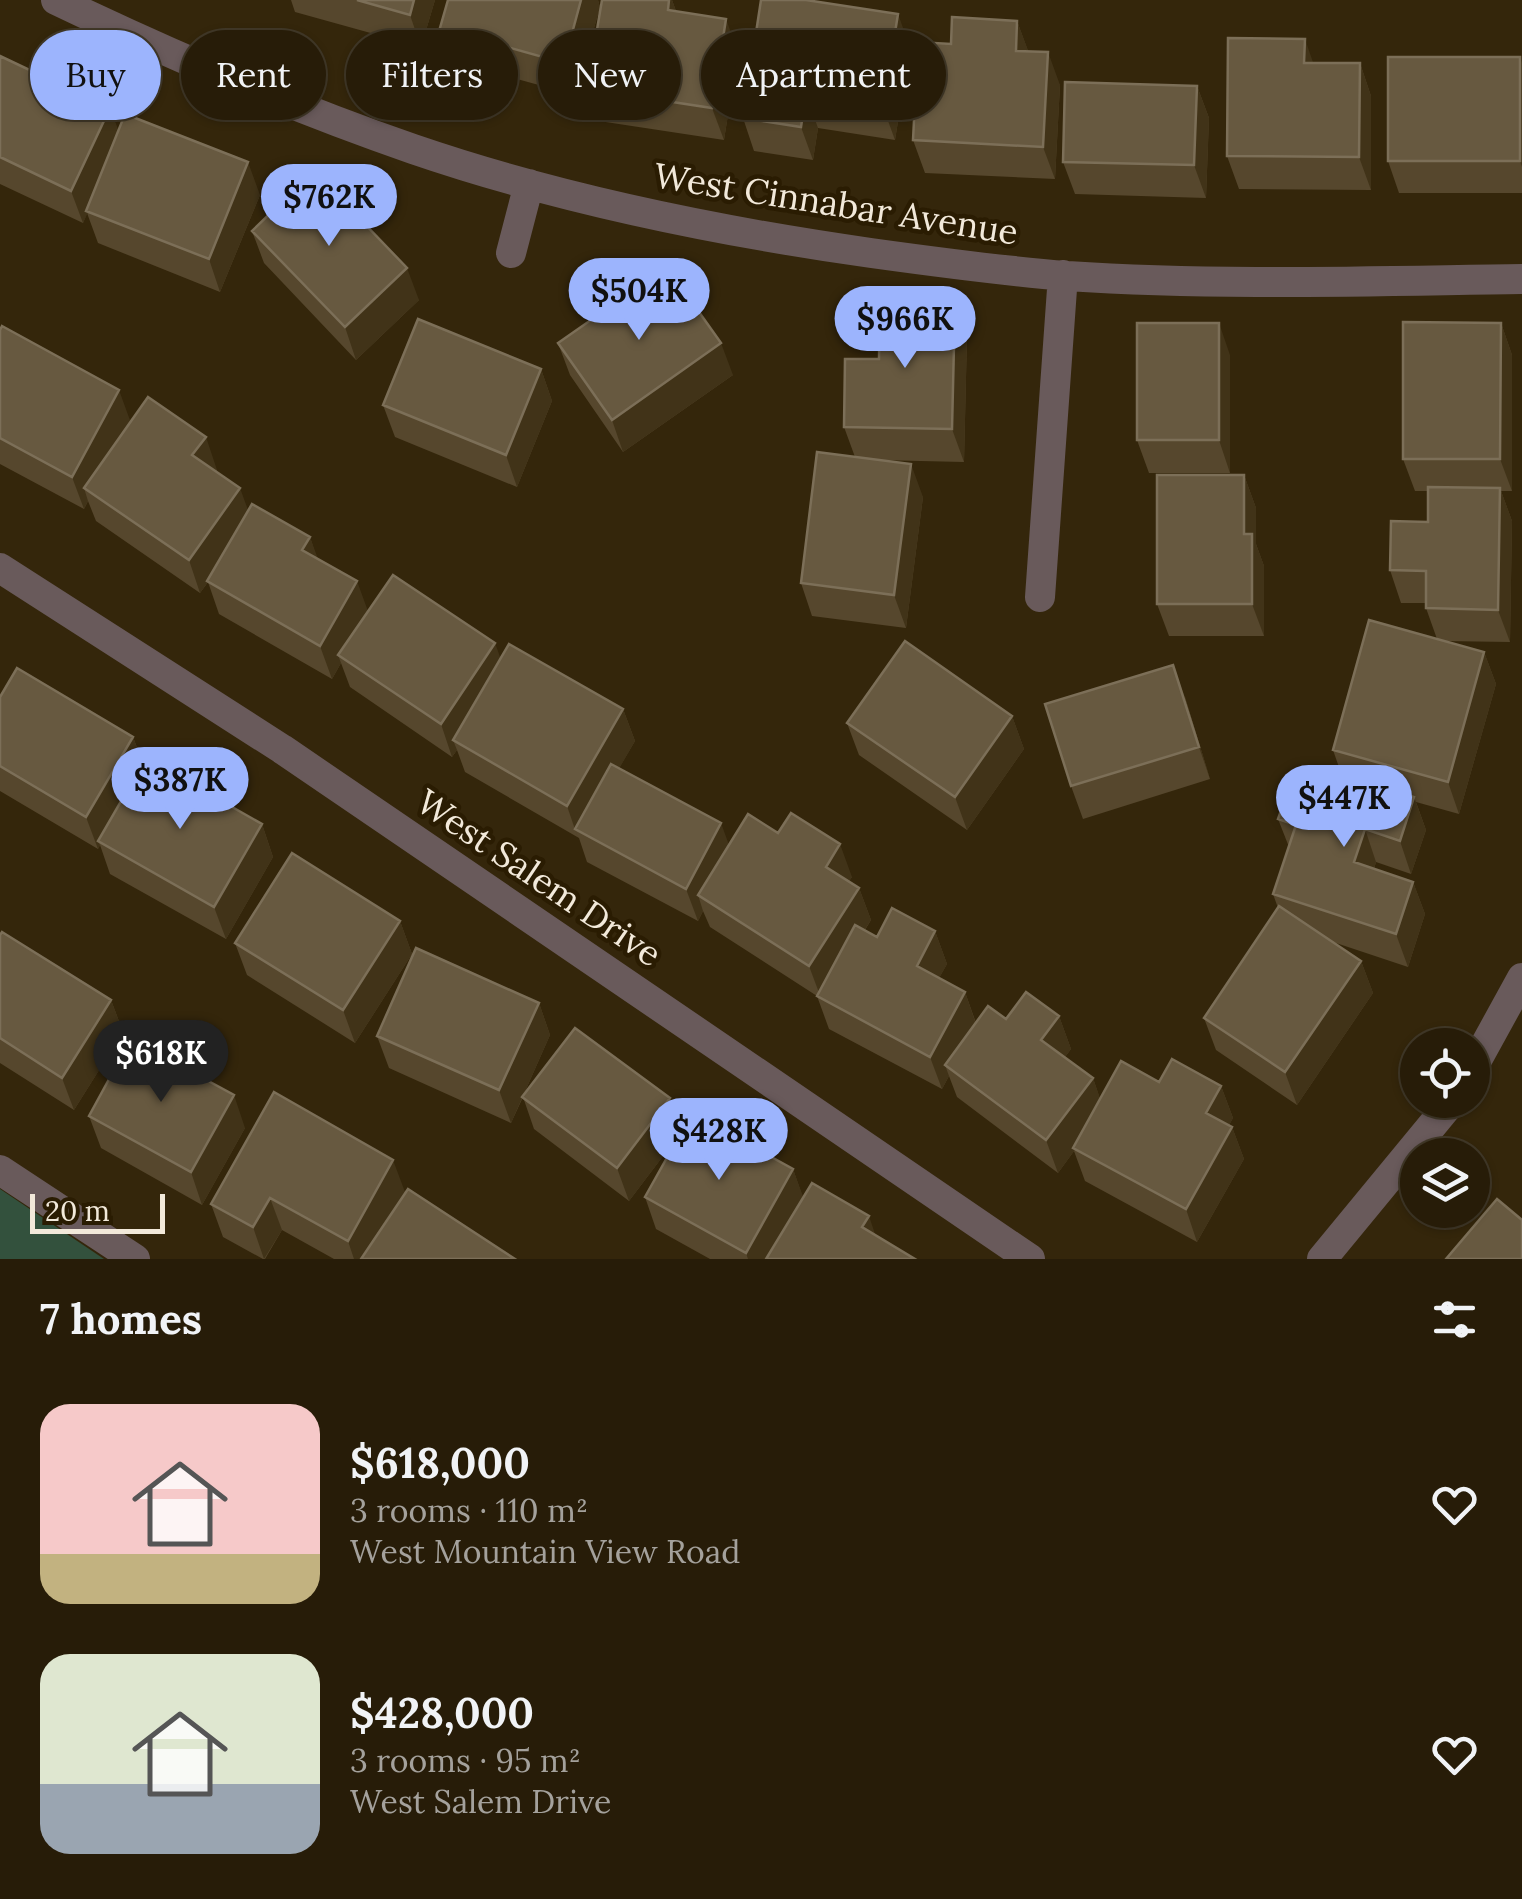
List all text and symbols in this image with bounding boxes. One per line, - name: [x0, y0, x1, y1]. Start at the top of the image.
- chip: Buy: [30, 30, 161, 120]
- chip: Rent: [181, 30, 326, 120]
- chip: Filters: [346, 30, 518, 120]
- chip: New: [538, 30, 681, 120]
- chip: Apartment: [701, 30, 946, 120]
- street label: West Cinnabar Avenue: [651, 153, 1021, 254]
- pin: $762K: [259, 164, 399, 249]
- text: $762K: [283, 176, 375, 217]
- pin: $504K: [569, 258, 709, 343]
- text: $504K: [591, 270, 687, 311]
- pin: $966K: [835, 286, 975, 371]
- text: $966K: [857, 298, 953, 339]
- pin: $387K: [110, 747, 250, 832]
- text: $387K: [134, 759, 226, 800]
- pin: $447K: [1274, 765, 1414, 850]
- text: $447K: [1298, 777, 1390, 818]
- street label: West Salem Drive: [408, 779, 670, 976]
- pin: $618K: [91, 1020, 231, 1105]
- map controls: [1400, 1028, 1490, 1228]
- button: locate: [1400, 1028, 1490, 1118]
- text: $618K: [115, 1032, 207, 1073]
- pin: $428K: [649, 1098, 789, 1183]
- text: $428K: [672, 1110, 766, 1151]
- button: layers: [1400, 1138, 1490, 1228]
- scale bar: [30, 1189, 165, 1234]
- text: 20 m: [45, 1193, 110, 1229]
- text: 7 homes: [40, 1292, 202, 1346]
- icon: filters: [1427, 1292, 1482, 1347]
- text: $618,000: [350, 1436, 530, 1490]
- icon: home: [120, 1444, 240, 1564]
- icon: heart: [1427, 1477, 1482, 1532]
- text: 3 rooms · 110 m²: [350, 1490, 588, 1531]
- text: West Mountain View Road: [350, 1531, 740, 1572]
- text: $428,000: [350, 1686, 534, 1740]
- icon: home: [120, 1694, 240, 1814]
- icon: heart: [1427, 1727, 1482, 1782]
- text: 3 rooms · 95 m²: [350, 1740, 581, 1781]
- text: West Salem Drive: [350, 1781, 611, 1822]

